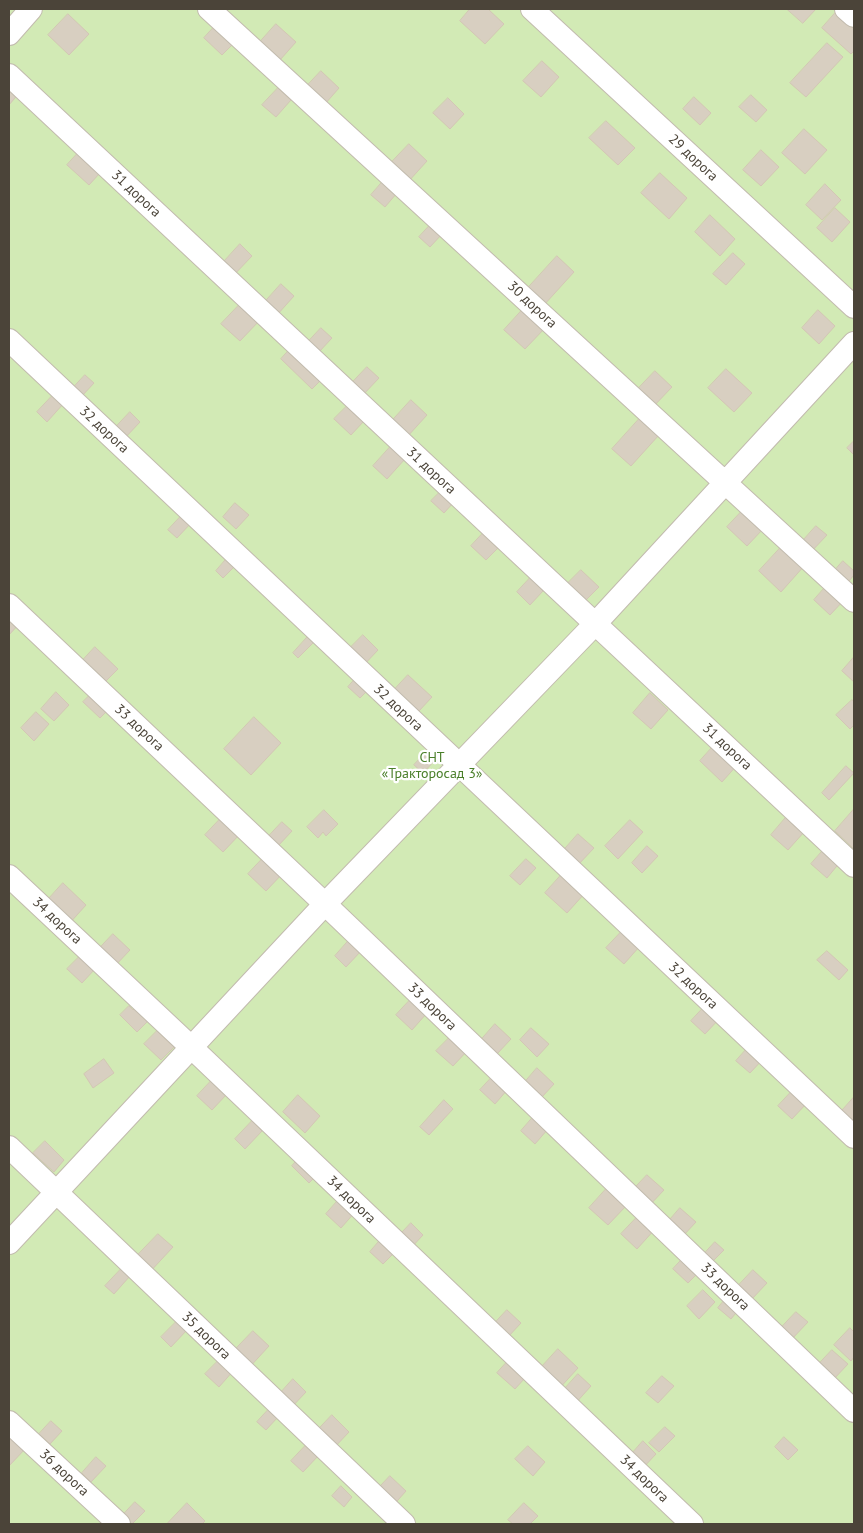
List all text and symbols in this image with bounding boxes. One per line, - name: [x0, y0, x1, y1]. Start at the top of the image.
- street label: 29 дорога: [665, 131, 721, 185]
- street label: 31 дорога: [108, 167, 164, 221]
- street label: 30 дорога: [504, 278, 560, 332]
- street label: 32 дорога: [76, 403, 132, 457]
- street label: 31 дорога: [403, 444, 459, 498]
- street label: 32 дорога: [370, 681, 426, 735]
- street label: 33 дорога: [111, 701, 167, 755]
- street label: 31 дорога: [699, 720, 755, 774]
- park label: СНТ «Тракторосад 3»: [382, 750, 482, 782]
- street label: 34 дорога: [29, 894, 85, 948]
- street label: 32 дорога: [665, 959, 721, 1013]
- street label: 33 дорога: [404, 980, 460, 1034]
- street label: 34 дорога: [323, 1173, 379, 1227]
- street label: 33 дорога: [697, 1260, 753, 1314]
- street label: 35 дорога: [178, 1309, 234, 1363]
- street label: 36 дорога: [36, 1446, 92, 1500]
- street label: 34 дорога: [616, 1452, 672, 1506]

